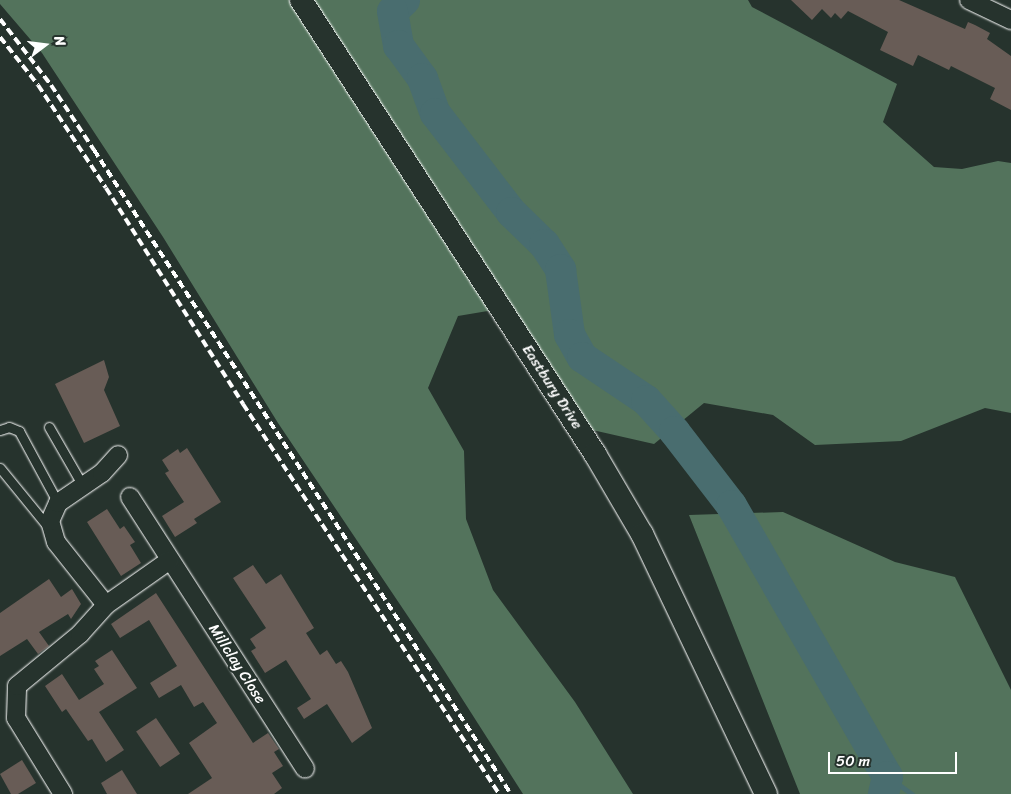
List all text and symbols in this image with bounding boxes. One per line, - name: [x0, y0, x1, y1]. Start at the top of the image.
- north arrow: [20, 20, 70, 70]
- text: N: [47, 33, 73, 49]
- street label: Eastbury Drive: [518, 341, 586, 433]
- street label: Millclay Close: [204, 621, 270, 707]
- scale bar: [831, 742, 960, 774]
- text: 50 m: [836, 748, 870, 774]

